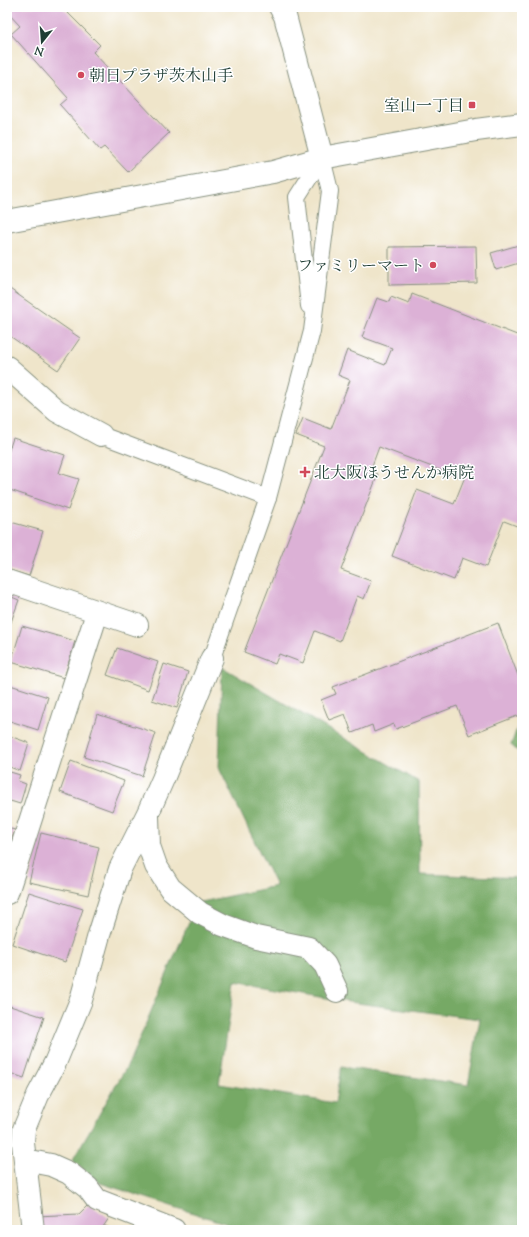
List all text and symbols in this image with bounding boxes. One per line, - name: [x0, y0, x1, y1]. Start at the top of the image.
- north arrow: [22, 22, 62, 62]
- text: N: [33, 42, 47, 60]
- place label: 朝日プラザ茨木山手: [89, 66, 233, 89]
- marker: 朝日プラザ茨木山手: [76, 70, 86, 80]
- place label: 室山一丁目: [384, 96, 464, 119]
- marker: 室山一丁目: [467, 100, 477, 110]
- place label: ファミリーマート: [297, 256, 425, 279]
- marker: ファミリーマート: [428, 260, 438, 270]
- place label: 北大阪ほうせんか病院: [314, 463, 474, 486]
- marker: 北大阪ほうせんか病院: [299, 466, 311, 478]

